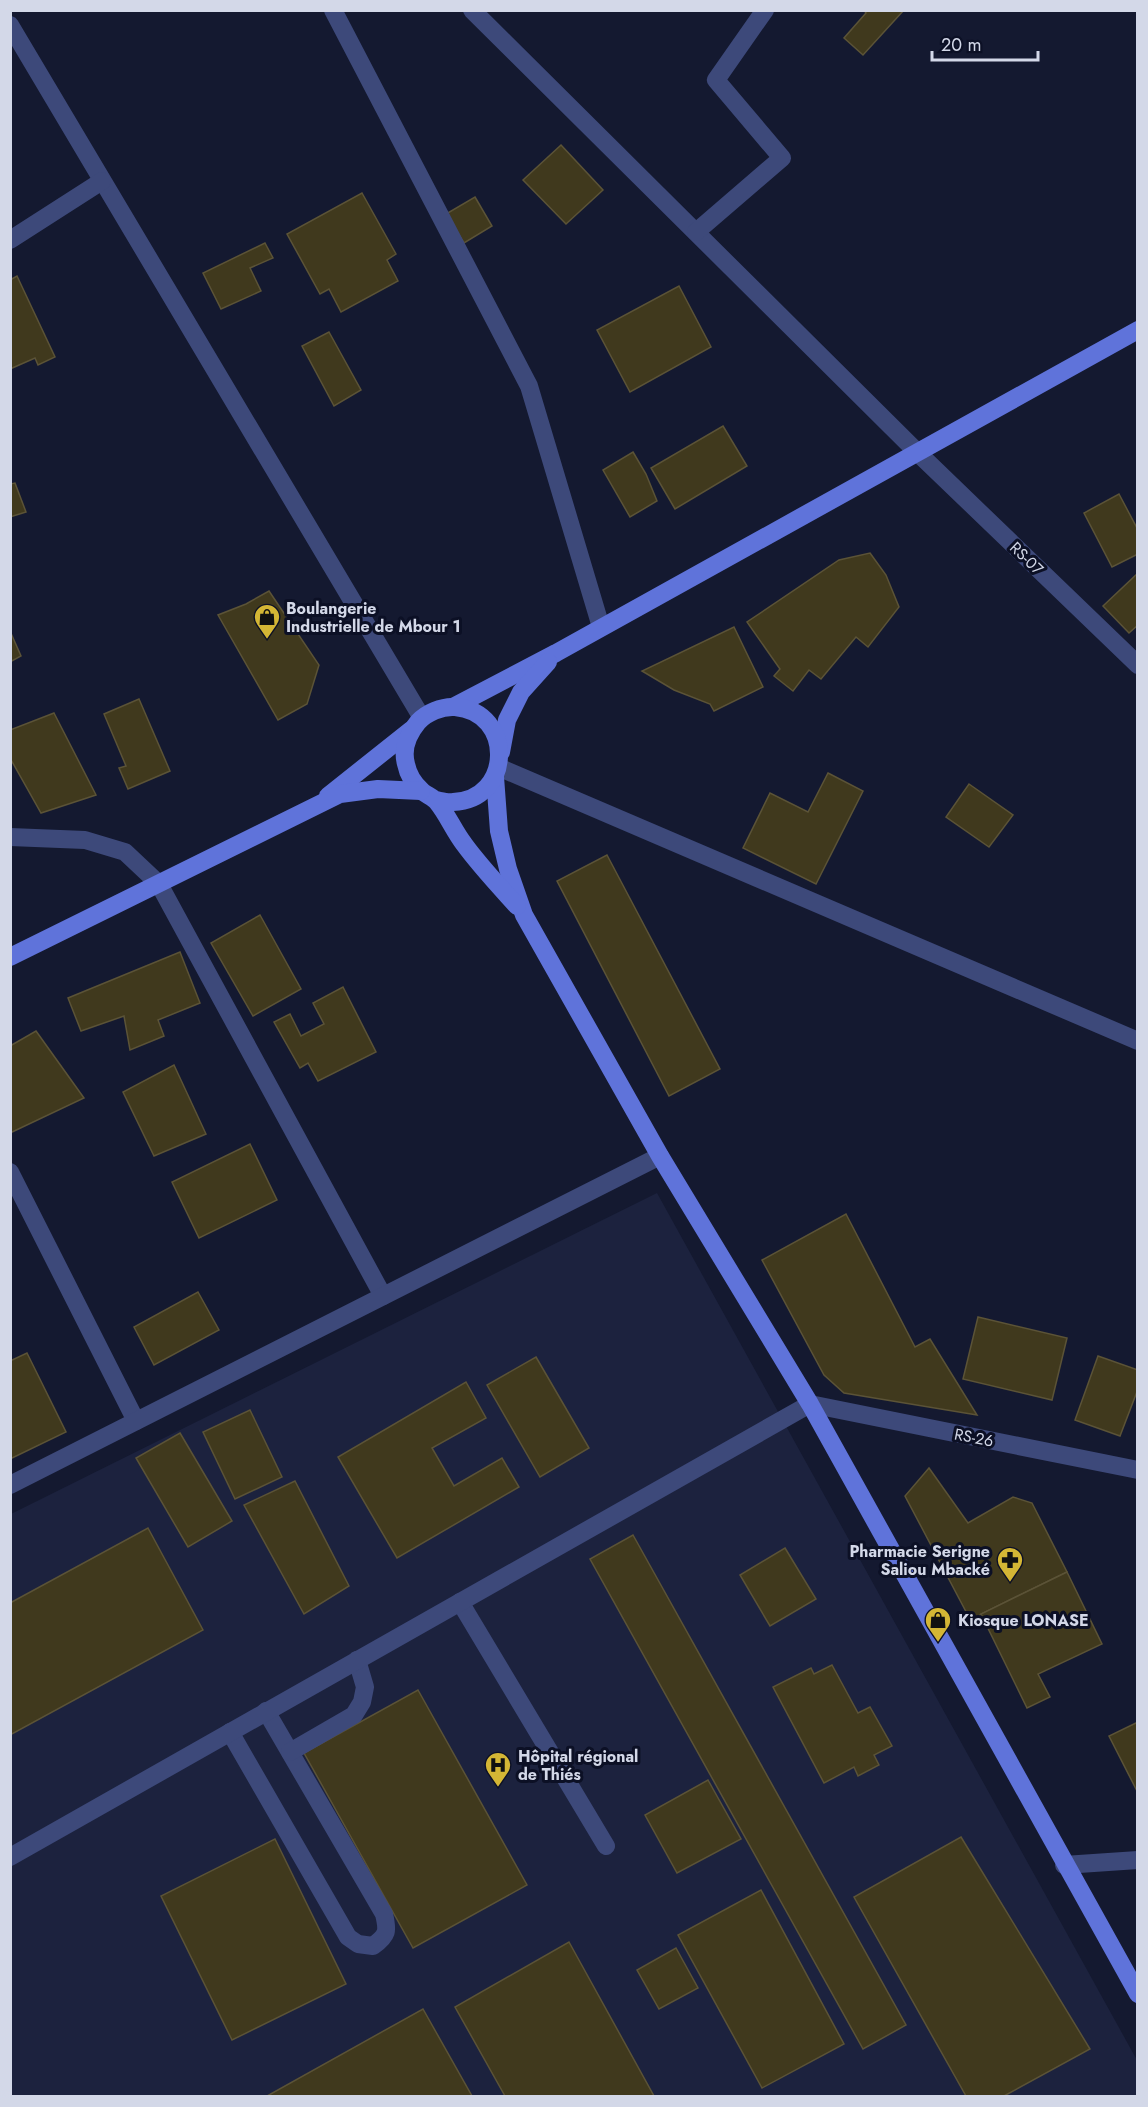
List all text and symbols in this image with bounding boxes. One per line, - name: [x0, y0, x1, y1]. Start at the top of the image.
- scale bar: [932, 24, 1038, 62]
- text: 20 m: [941, 32, 981, 58]
- street label: RS-07: [1005, 537, 1049, 581]
- place label: Boulangerie Industrielle de Mbour 1: [286, 597, 461, 638]
- shop icon: Boulangerie Industrielle de Mbour 1: [252, 602, 282, 640]
- street label: RS-26: [952, 1422, 995, 1453]
- place label: Pharmacie Serigne Saliou Mbacké: [849, 1540, 990, 1581]
- pharmacy icon: Pharmacie Serigne Saliou Mbacké: [995, 1545, 1025, 1583]
- shop icon: Kiosque LONASE: [923, 1605, 953, 1643]
- place label: Kiosque LONASE: [958, 1609, 1089, 1632]
- place label: Hôpital régional de Thiés: [518, 1745, 638, 1786]
- hospital icon: Hôpital régional de Thiés: [483, 1750, 513, 1788]

